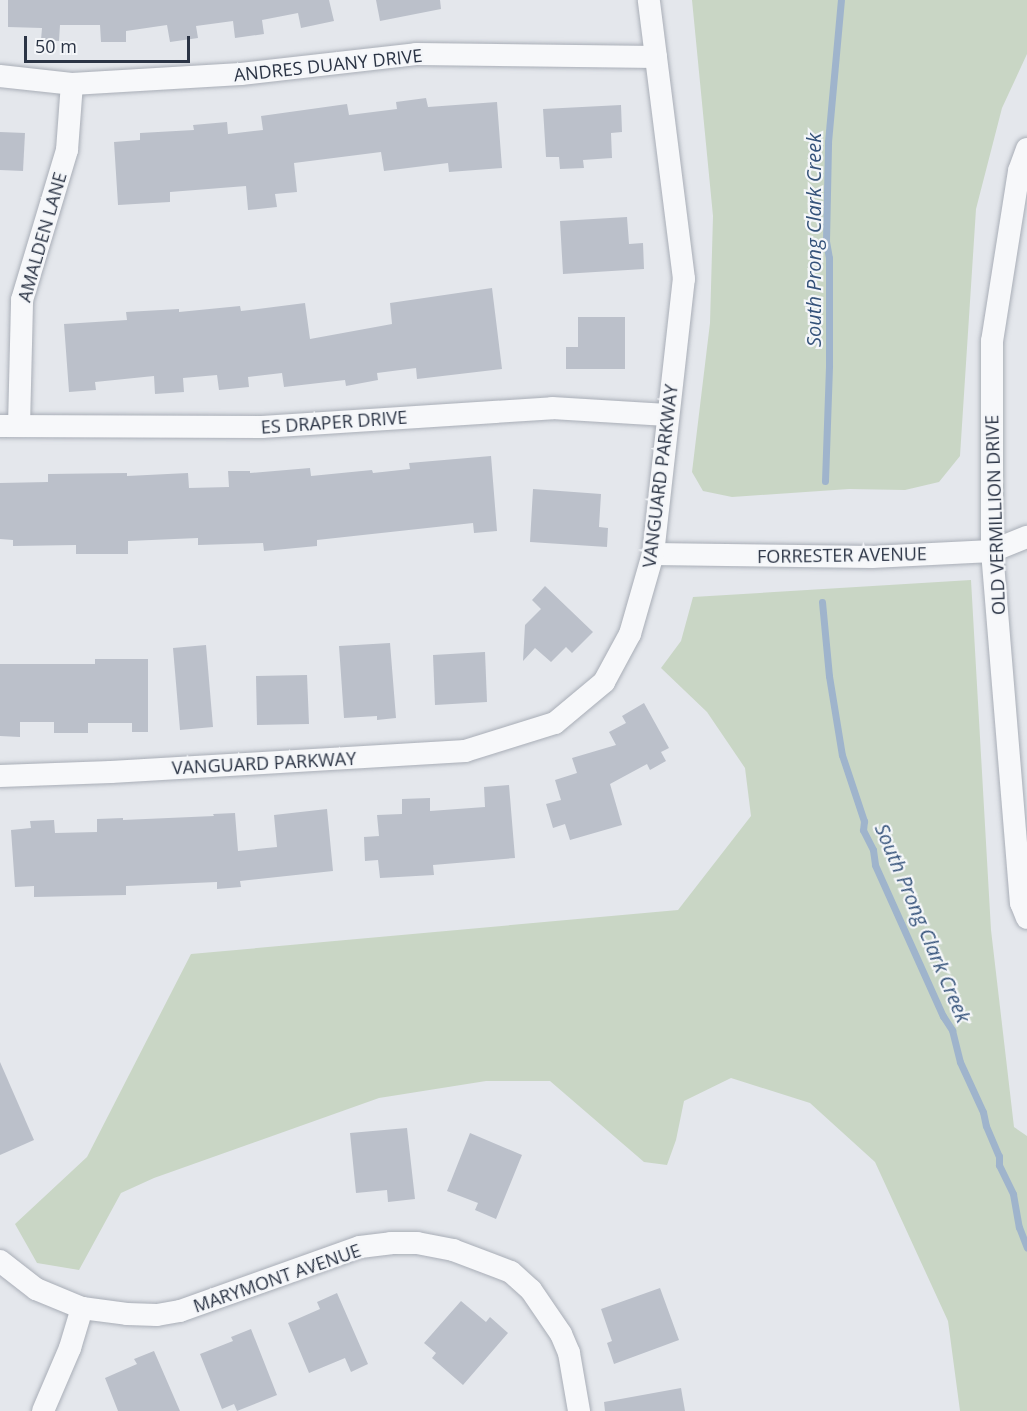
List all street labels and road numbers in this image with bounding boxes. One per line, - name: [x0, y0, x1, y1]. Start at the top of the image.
- street label: ANDRES DUANY DRIVE: [233, 44, 423, 86]
- street label: AMALDEN LANE: [13, 170, 71, 304]
- street label: VANGUARD PARKWAY: [638, 383, 682, 569]
- street label: ES DRAPER DRIVE: [260, 406, 408, 438]
- street label: OLD VERMILLION DRIVE: [981, 415, 1009, 615]
- street label: FORRESTER AVENUE: [757, 543, 927, 567]
- street label: VANGUARD PARKWAY: [171, 747, 357, 779]
- street label: MARYMONT AVENUE: [190, 1239, 364, 1317]

